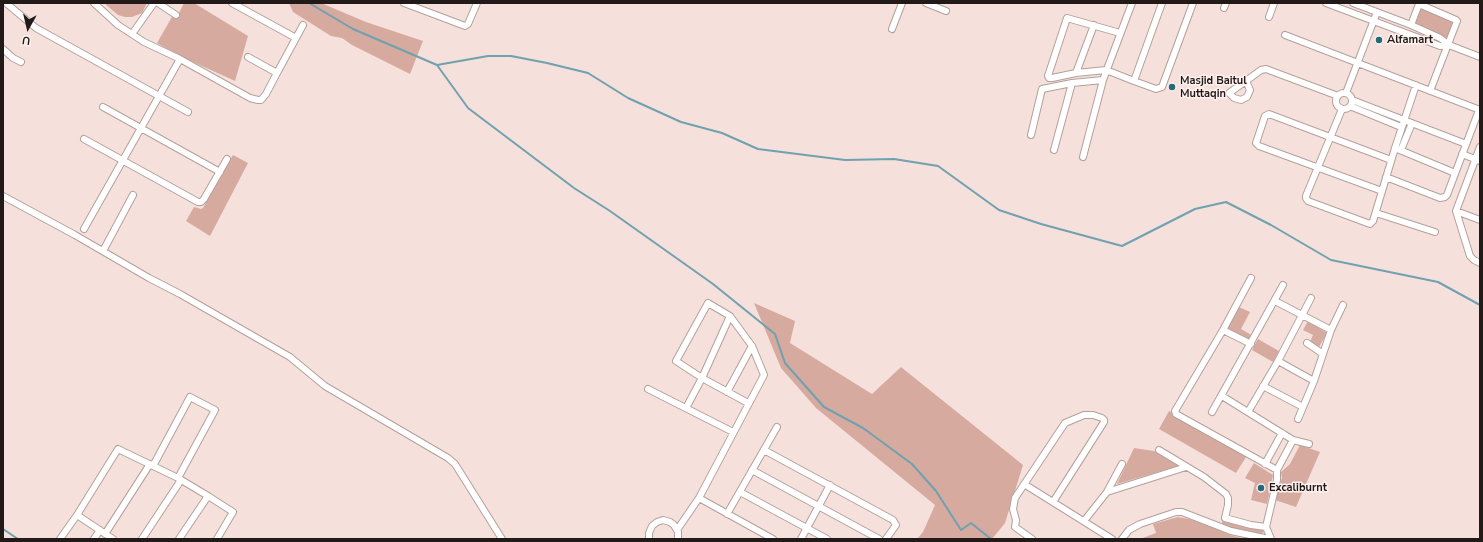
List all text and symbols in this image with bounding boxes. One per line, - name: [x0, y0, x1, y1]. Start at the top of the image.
- north arrow: [8, 8, 48, 48]
- text: U: [21, 32, 31, 48]
- place label: Alfamart: [1387, 33, 1433, 47]
- marker: Alfamart: [1374, 35, 1384, 45]
- place label: Masjid Baitul Muttaqin: [1180, 74, 1247, 100]
- marker: Masjid Baitul Muttaqin: [1167, 82, 1177, 92]
- place label: Excaliburnt: [1269, 481, 1327, 495]
- marker: Excaliburnt: [1256, 483, 1266, 493]

